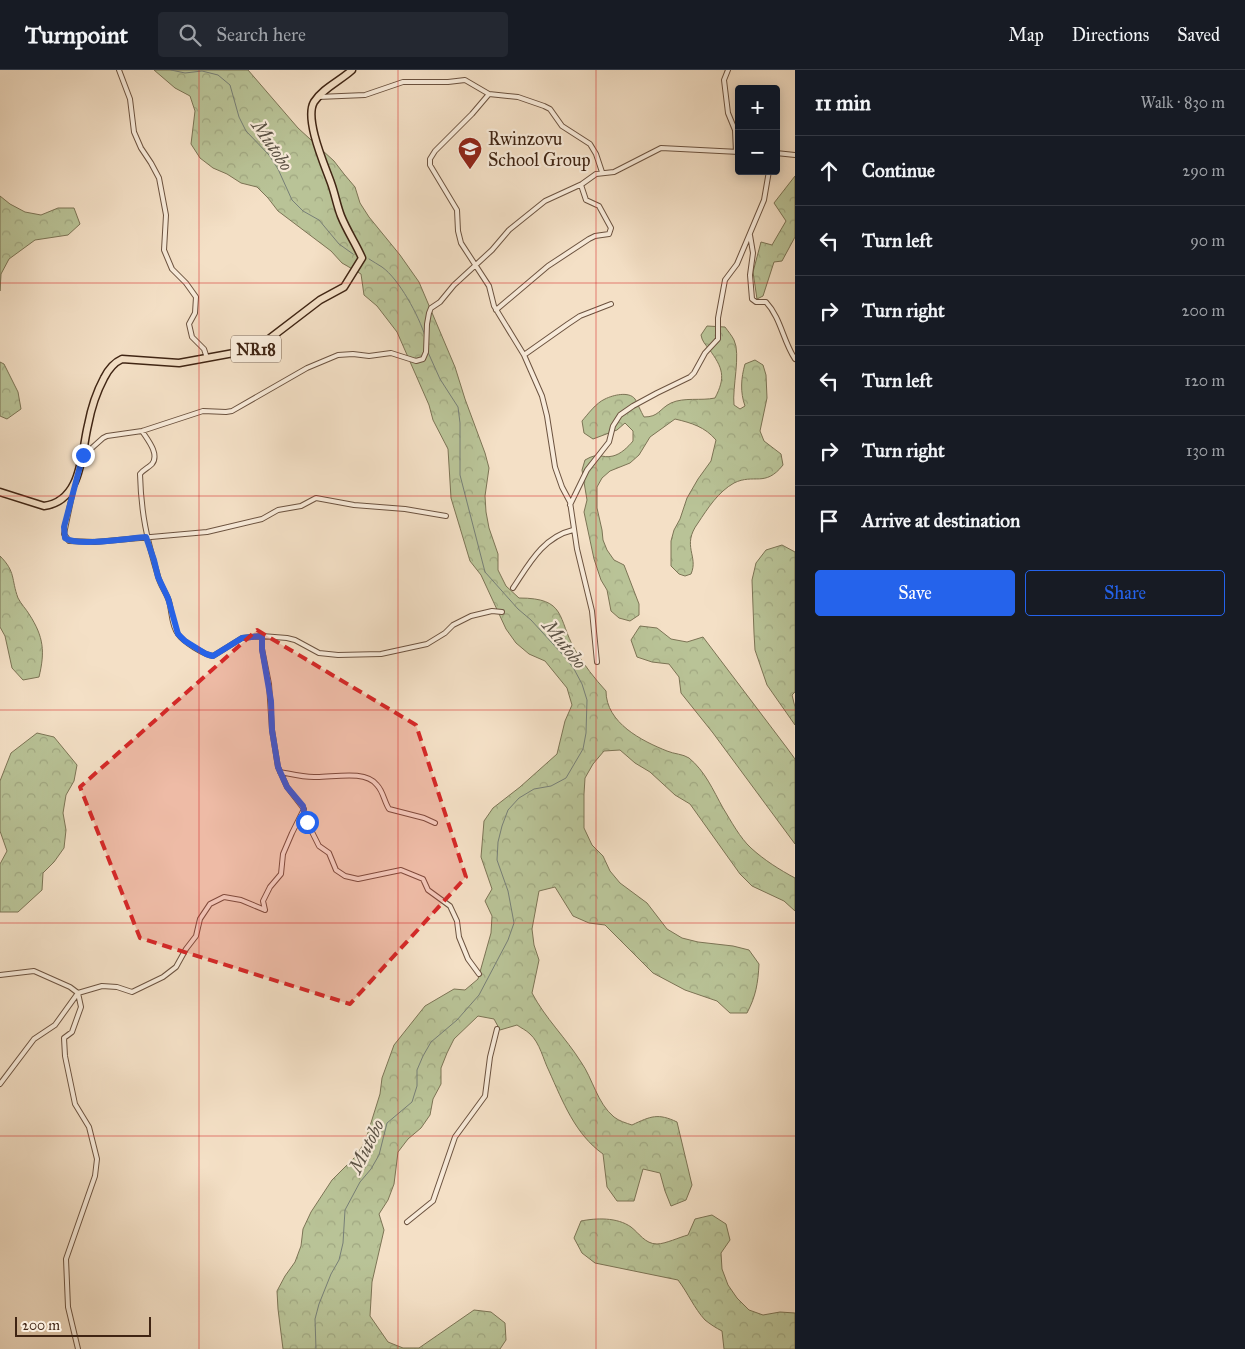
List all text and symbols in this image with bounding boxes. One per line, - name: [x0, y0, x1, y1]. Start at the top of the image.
- search box: [158, 12, 508, 57]
- text: Turnpoint: [25, 20, 128, 50]
- icon: search: [176, 21, 204, 49]
- text: Search here: [216, 23, 306, 46]
- text: Map: [1008, 24, 1044, 46]
- text: Directions: [1072, 24, 1149, 46]
- text: Saved: [1177, 24, 1220, 46]
- map controls: [735, 85, 780, 175]
- button: +: [735, 85, 780, 130]
- text: 11 min: [815, 90, 871, 116]
- text: Walk · 830 m: [1141, 93, 1225, 112]
- water label: Mutobo: [246, 114, 298, 175]
- place label: Rwinzovu School Group: [488, 128, 591, 171]
- button: −: [735, 130, 780, 175]
- school or university icon: Rwinzovu School Group: [457, 136, 483, 170]
- icon: ahead: [815, 157, 843, 185]
- text: Continue: [862, 159, 935, 182]
- text: 290 m: [1182, 161, 1225, 180]
- icon: left: [815, 227, 843, 255]
- text: Turn left: [862, 229, 932, 252]
- text: 90 m: [1190, 231, 1225, 250]
- icon: right: [815, 297, 843, 325]
- text: Turn right: [862, 299, 945, 322]
- text: 200 m: [1182, 301, 1225, 320]
- road number: NR18: [231, 336, 281, 362]
- icon: left: [815, 367, 843, 395]
- text: Turn left: [862, 369, 932, 392]
- text: 120 m: [1185, 371, 1225, 390]
- icon: right: [815, 437, 843, 465]
- text: Turn right: [862, 439, 945, 462]
- text: 130 m: [1186, 441, 1225, 460]
- route end: [72, 444, 95, 467]
- icon: arrive: [815, 507, 843, 535]
- text: Arrive at destination: [862, 509, 1020, 532]
- button: Save: [815, 570, 1015, 616]
- button: Share: [1025, 570, 1225, 616]
- water label: Mutobo: [537, 613, 591, 674]
- route start: [296, 811, 319, 834]
- water label: Mutobo: [343, 1116, 389, 1179]
- scale bar: [15, 1314, 151, 1337]
- text: 200 m: [22, 1317, 60, 1334]

